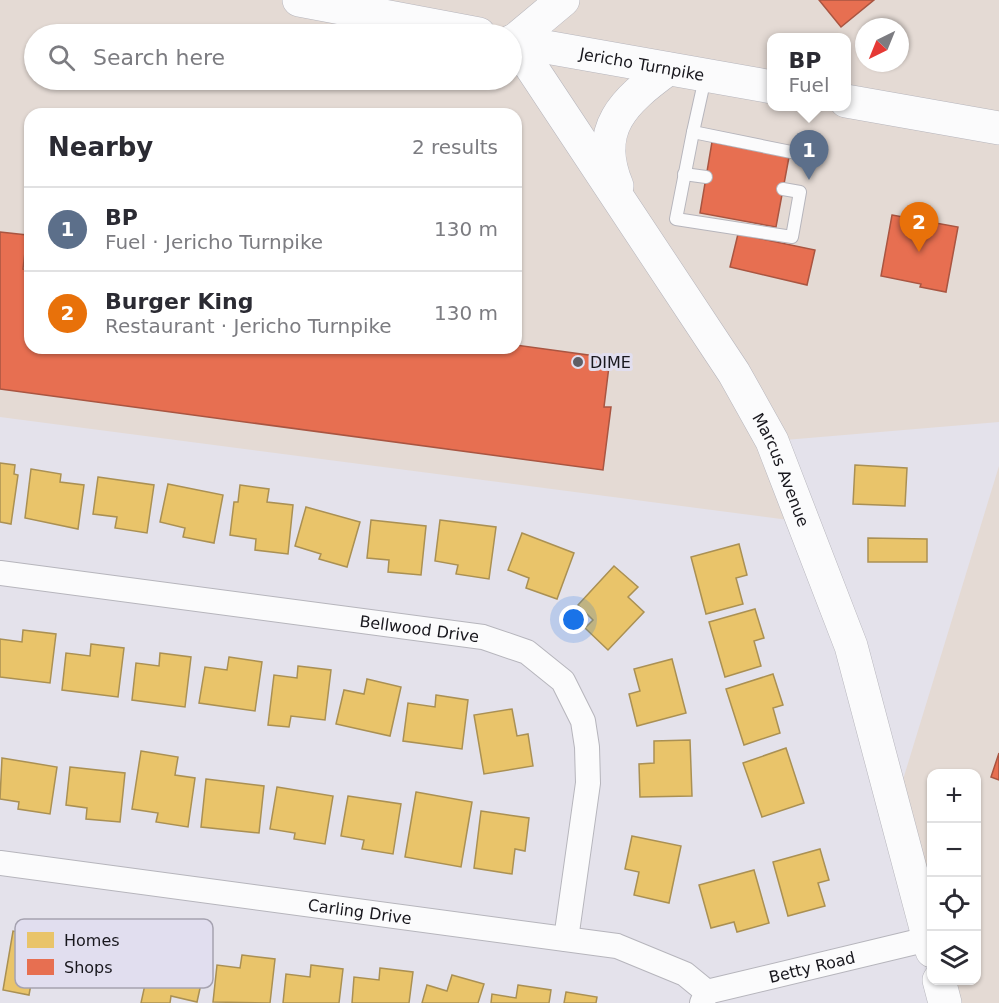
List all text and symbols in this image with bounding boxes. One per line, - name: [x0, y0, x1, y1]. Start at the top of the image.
- north arrow: [855, 18, 909, 72]
- search box: [24, 24, 522, 90]
- popup: [767, 33, 851, 111]
- icon: search: [45, 41, 78, 74]
- street label: Jericho Turnpike: [577, 44, 706, 85]
- text: Search here: [93, 45, 225, 70]
- text: BP: [789, 48, 821, 73]
- text: Fuel: [789, 73, 829, 97]
- pin: 1: [790, 130, 828, 180]
- text: Nearby: [48, 132, 153, 162]
- text: 2 results: [412, 135, 498, 159]
- pin: 2: [900, 202, 938, 252]
- text: BP: [105, 205, 138, 230]
- text: 1: [61, 217, 74, 241]
- text: 130 m: [434, 217, 498, 241]
- text: Fuel · Jericho Turnpike: [105, 230, 323, 254]
- text: Burger King: [105, 289, 253, 314]
- text: 2: [61, 301, 74, 325]
- text: 130 m: [434, 301, 498, 325]
- text: Restaurant · Jericho Turnpike: [105, 314, 392, 338]
- place label: DIME: [590, 353, 631, 372]
- marker: DIME: [571, 355, 585, 369]
- street label: Marcus Avenue: [748, 410, 813, 529]
- your location: [559, 605, 588, 634]
- street label: Bellwood Drive: [358, 612, 480, 646]
- map controls: [927, 769, 981, 985]
- button: +: [927, 769, 981, 823]
- button: −: [927, 823, 981, 877]
- button: locate: [927, 877, 981, 931]
- street label: Carling Drive: [307, 896, 413, 928]
- legend: [15, 919, 213, 988]
- text: Homes: [64, 931, 120, 950]
- button: layers: [927, 931, 981, 985]
- street label: Betty Road: [767, 948, 857, 987]
- text: Shops: [64, 958, 113, 977]

